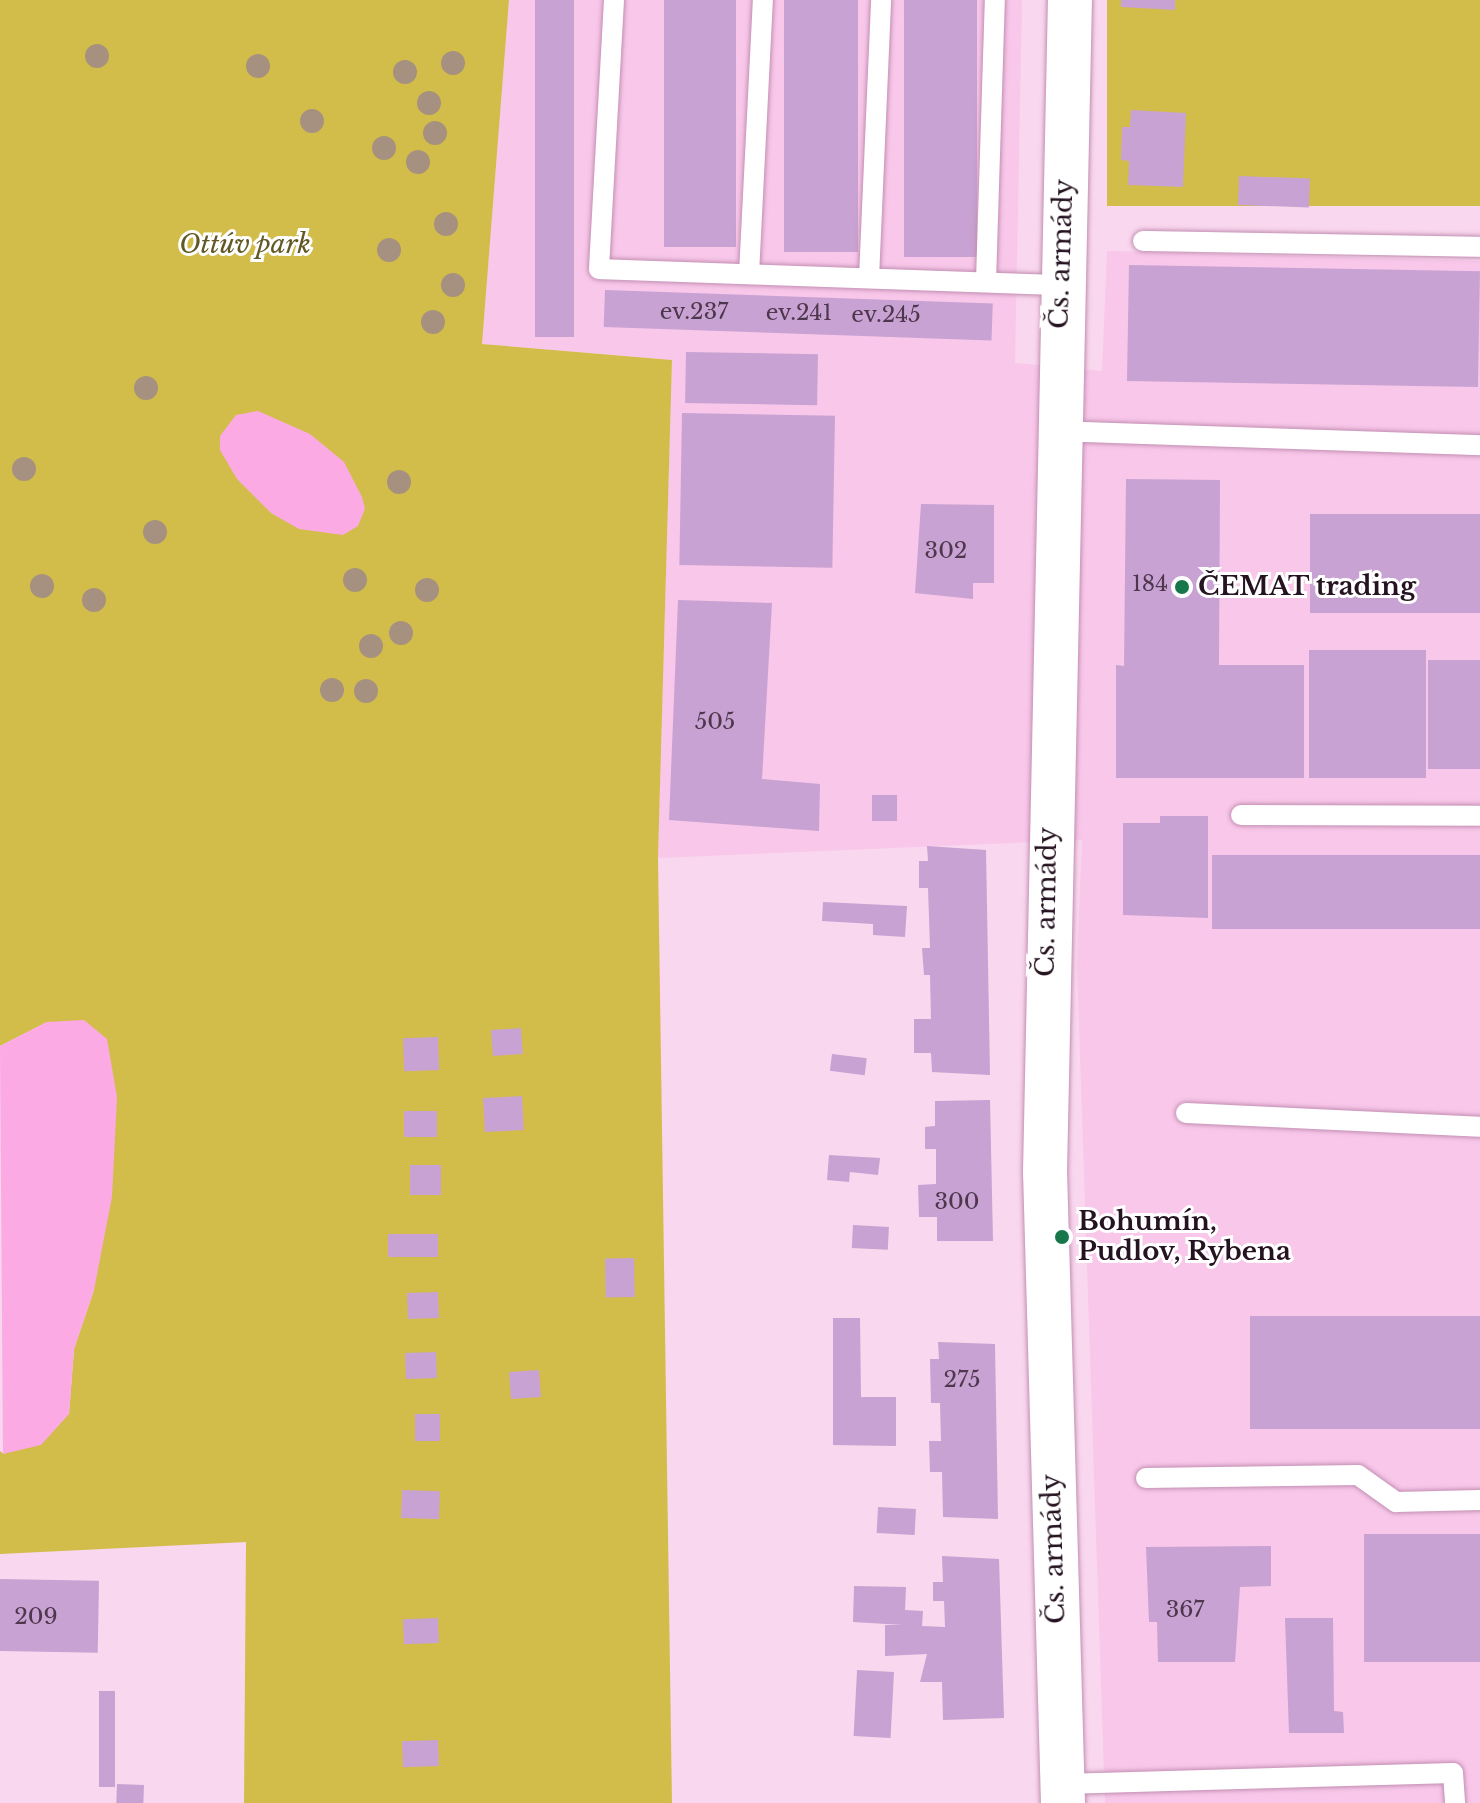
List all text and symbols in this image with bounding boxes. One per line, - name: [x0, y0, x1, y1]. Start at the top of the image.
- street label: Čs. armády: [1044, 178, 1080, 330]
- park label: Ottúv park: [179, 229, 311, 261]
- house number: ev.237: [660, 299, 728, 325]
- house number: ev.241: [766, 300, 832, 326]
- house number: ev.245: [851, 302, 921, 328]
- house number: 302: [925, 538, 967, 564]
- house number: 184: [1132, 571, 1168, 597]
- place label: ČEMAT trading: [1198, 571, 1417, 603]
- marker: ČEMAT trading: [1173, 578, 1191, 596]
- house number: 505: [695, 709, 735, 735]
- street label: Čs. armády: [1030, 827, 1064, 977]
- house number: 300: [935, 1189, 979, 1215]
- place label: Bohumín, Pudlov, Rybena: [1078, 1206, 1291, 1268]
- marker: Bohumín, Pudlov, Rybena: [1053, 1228, 1071, 1246]
- house number: 275: [944, 1367, 980, 1393]
- street label: Čs. armády: [1036, 1473, 1072, 1625]
- house number: 367: [1166, 1597, 1204, 1623]
- house number: 209: [14, 1604, 58, 1630]

